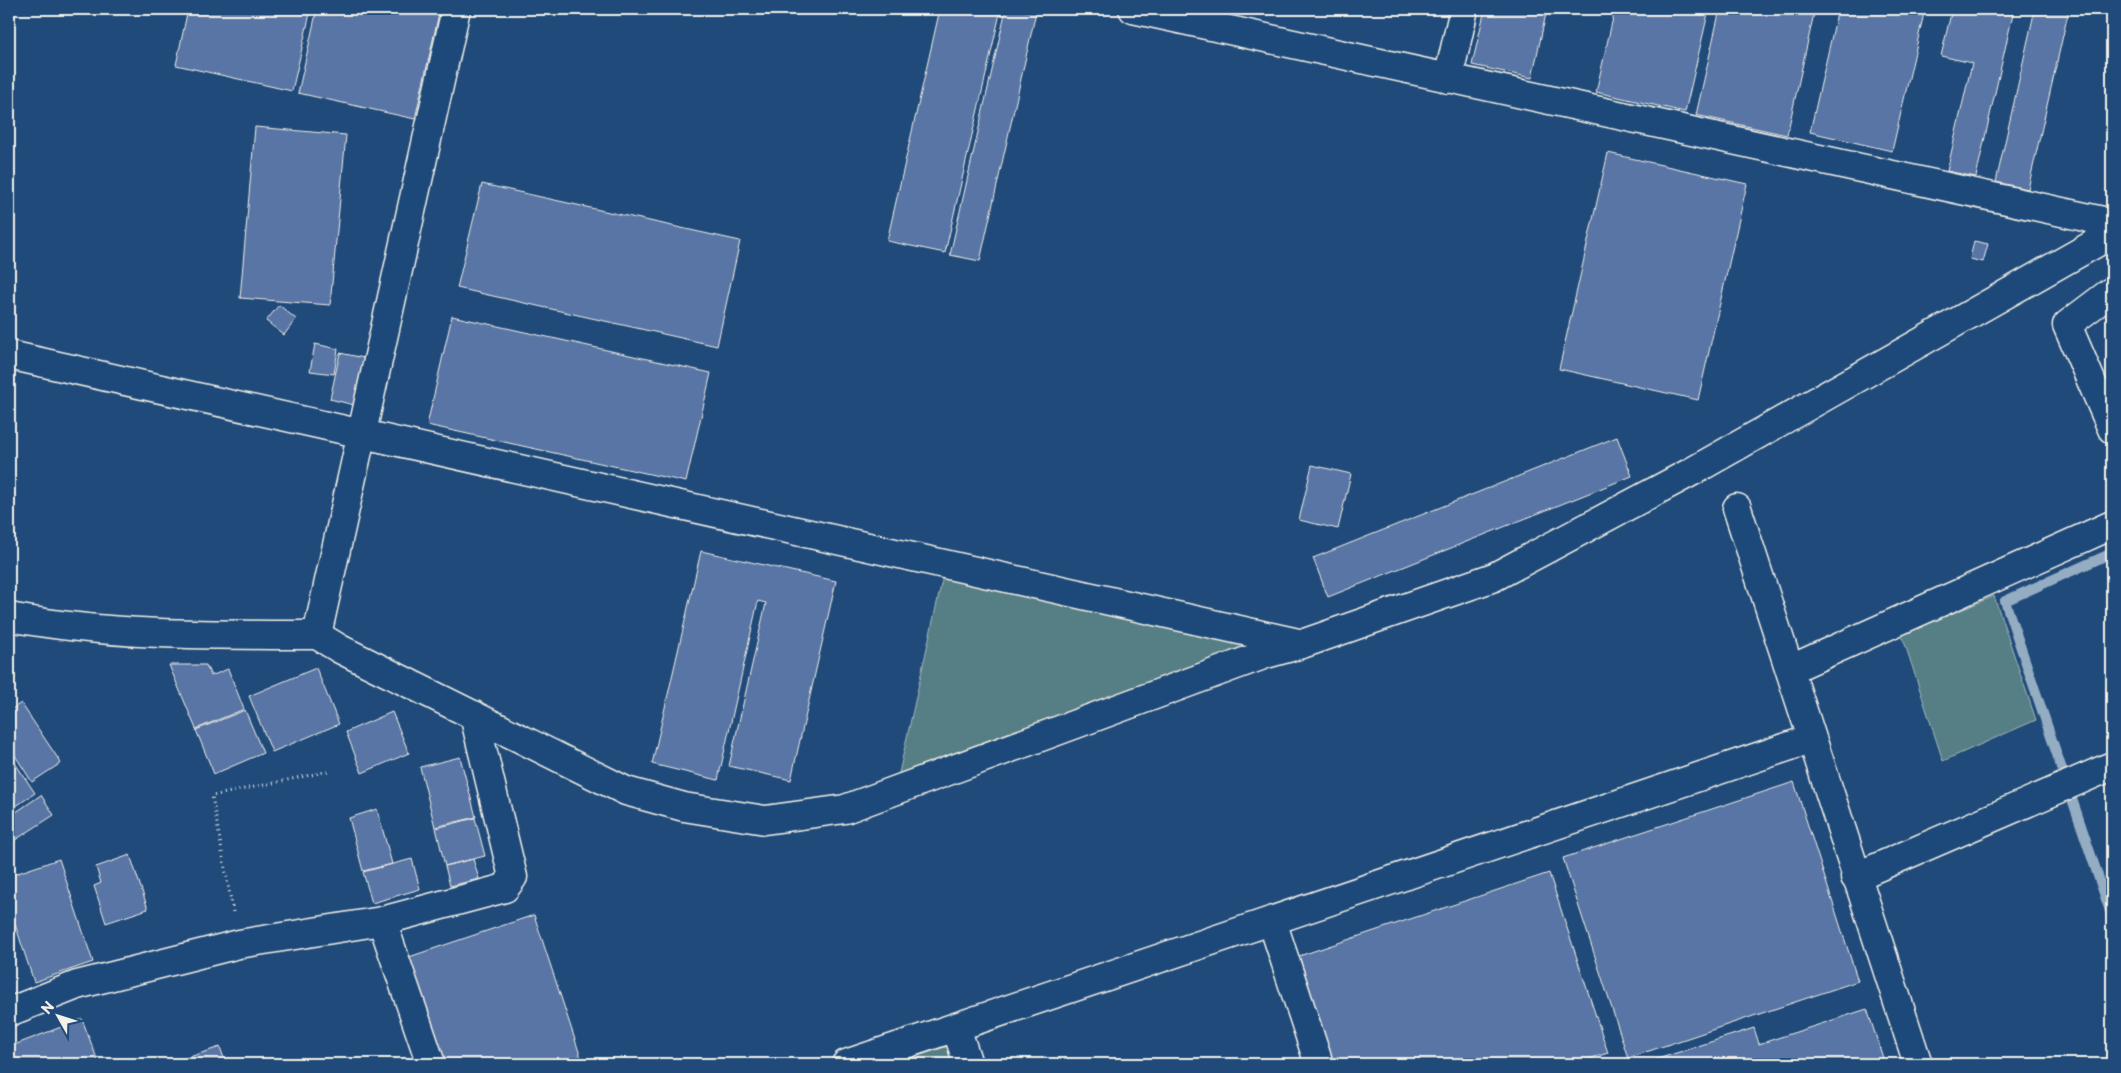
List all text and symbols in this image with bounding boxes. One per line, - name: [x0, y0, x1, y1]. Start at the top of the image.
- north arrow: [32, 990, 82, 1040]
- text: N: [36, 997, 59, 1018]

